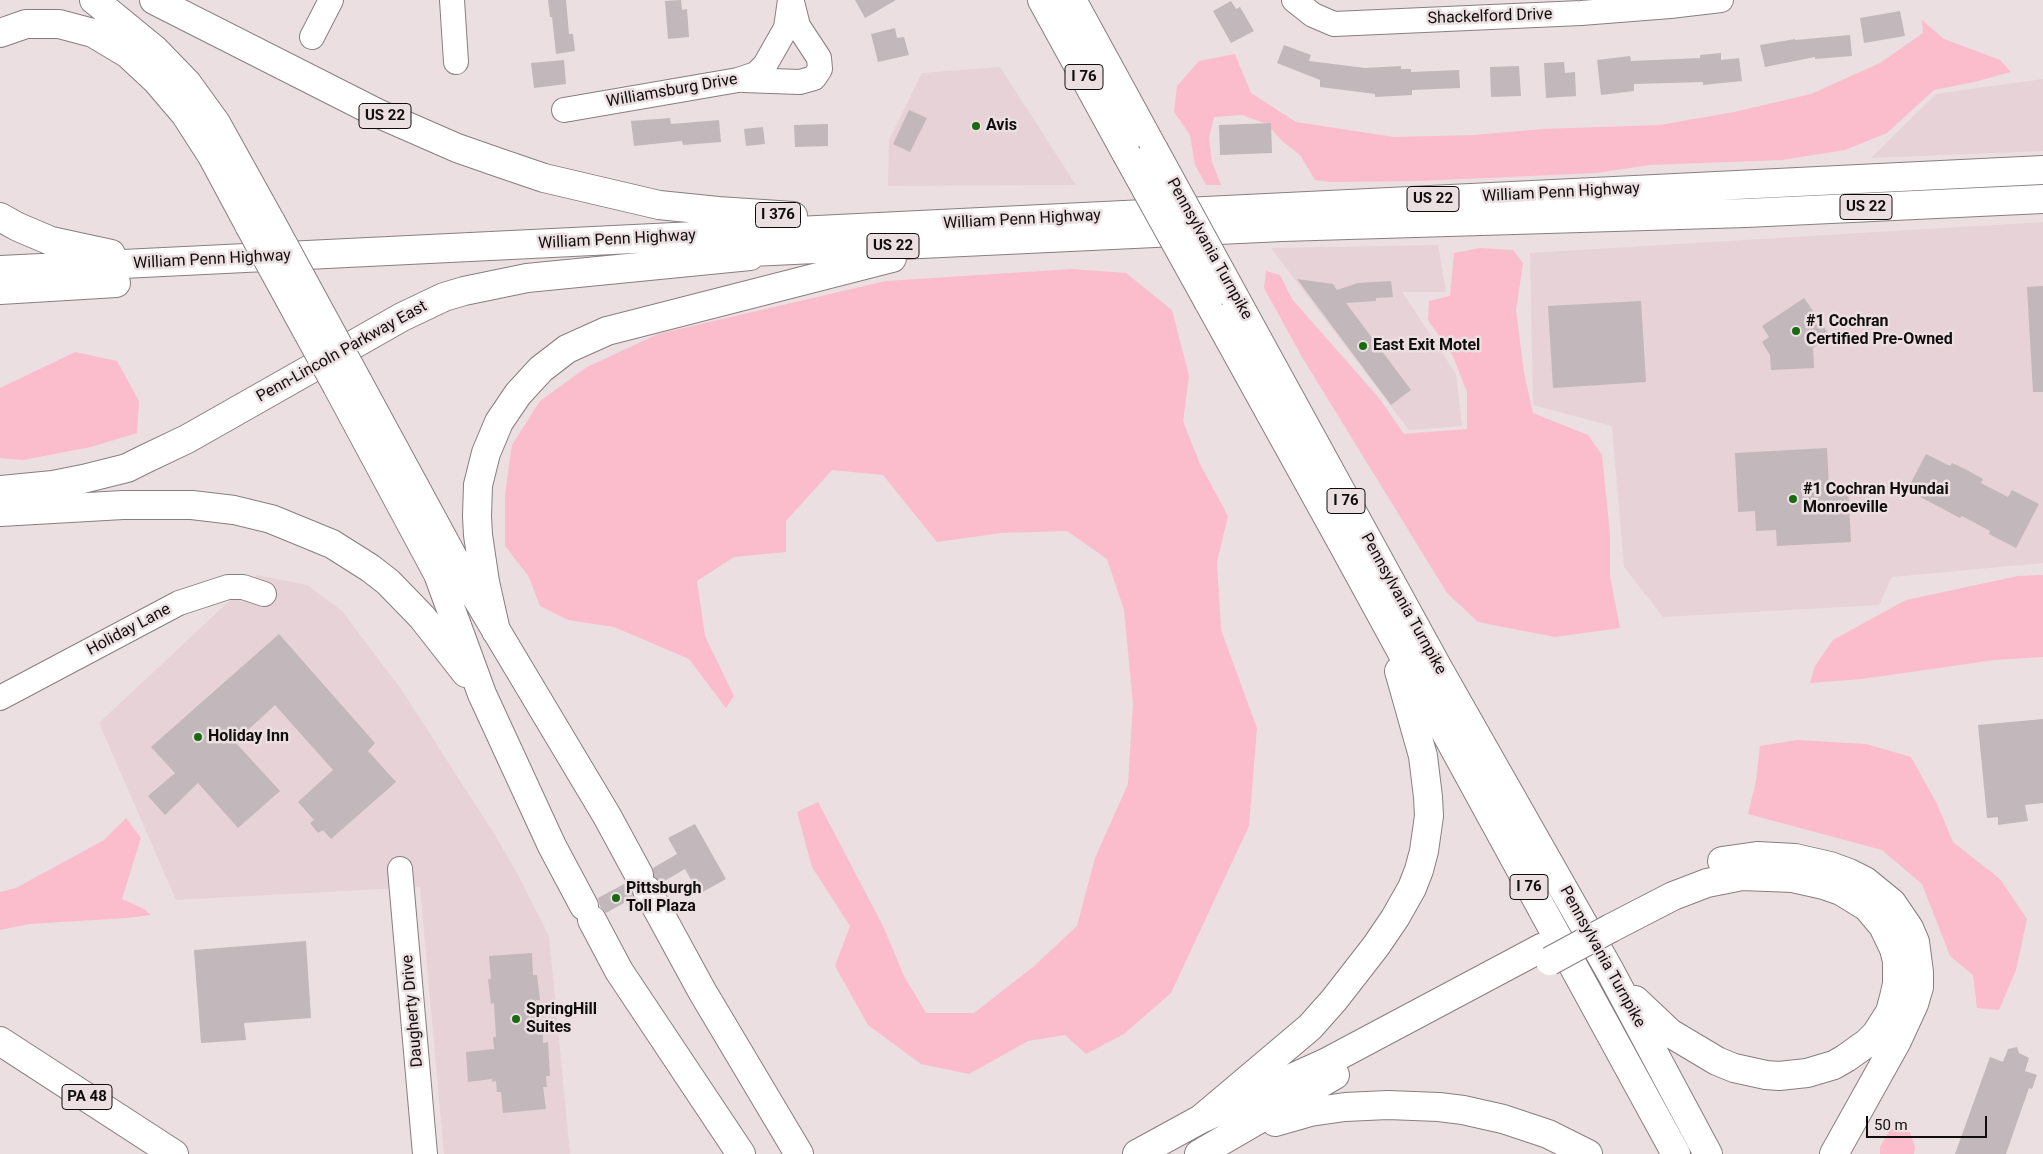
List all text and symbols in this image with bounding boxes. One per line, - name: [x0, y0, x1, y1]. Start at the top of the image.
- street label: Shackelford Drive: [1427, 5, 1553, 29]
- road number: I 76: [1065, 64, 1103, 90]
- street label: Williamsburg Drive: [605, 70, 739, 112]
- road number: US 22: [359, 104, 411, 128]
- place label: Avis: [986, 116, 1017, 136]
- marker: Avis: [970, 120, 982, 132]
- street label: Pennsylvania Turnpike: [1162, 175, 1256, 323]
- street label: William Penn Highway: [1482, 179, 1640, 207]
- road number: US 22: [1407, 186, 1459, 212]
- road number: US 22: [1840, 194, 1892, 220]
- road number: I 376: [756, 202, 800, 228]
- street label: William Penn Highway: [943, 206, 1101, 234]
- street label: William Penn Highway: [538, 226, 696, 254]
- road number: US 22: [867, 234, 919, 258]
- street label: William Penn Highway: [133, 246, 291, 274]
- street label: Penn-Lincoln Parkway East: [253, 297, 431, 407]
- place label: #1 Cochran Certified Pre-Owned: [1806, 312, 1953, 350]
- marker: #1 Cochran Certified Pre-Owned: [1790, 325, 1802, 337]
- place label: East Exit Motel: [1373, 336, 1480, 356]
- marker: East Exit Motel: [1357, 340, 1369, 352]
- place label: #1 Cochran Hyundai Monroeville: [1803, 480, 1949, 518]
- road number: I 76: [1327, 488, 1365, 514]
- marker: #1 Cochran Hyundai Monroeville: [1787, 493, 1799, 505]
- street label: Pennsylvania Turnpike: [1356, 530, 1450, 678]
- street label: Holiday Lane: [84, 600, 174, 660]
- place label: Holiday Inn: [208, 727, 289, 747]
- marker: Holiday Inn: [192, 731, 204, 743]
- road number: I 76: [1510, 874, 1548, 900]
- place label: Pittsburgh Toll Plaza: [626, 879, 701, 917]
- street label: Pennsylvania Turnpike: [1555, 883, 1649, 1031]
- marker: Pittsburgh Toll Plaza: [610, 892, 622, 904]
- street label: Daugherty Drive: [399, 954, 427, 1068]
- place label: SpringHill Suites: [526, 1000, 597, 1038]
- marker: SpringHill Suites: [510, 1013, 522, 1025]
- road number: PA 48: [62, 1084, 112, 1110]
- scale bar: [1868, 1106, 1989, 1138]
- text: 50 m: [1874, 1116, 1908, 1134]

